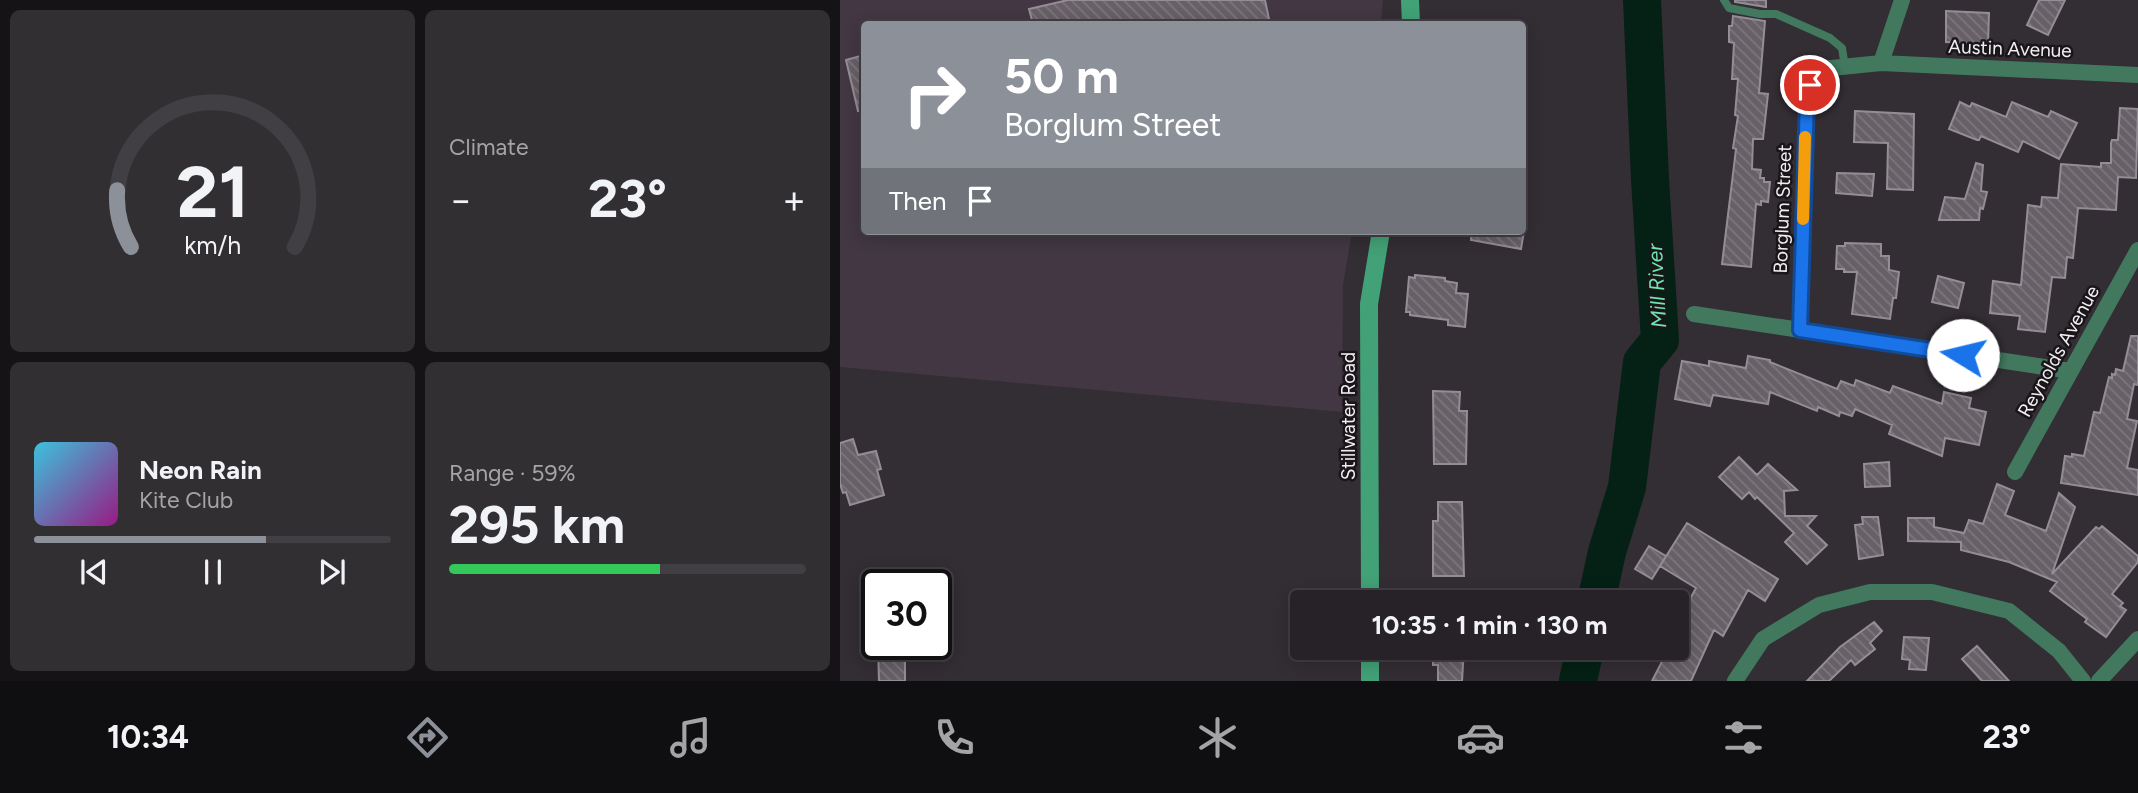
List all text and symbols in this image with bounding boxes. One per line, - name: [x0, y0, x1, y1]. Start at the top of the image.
- street label: Austin Avenue: [1948, 35, 2072, 62]
- text: 50 m: [1004, 46, 1119, 105]
- icon: right: [889, 49, 980, 140]
- pin: [1780, 55, 1840, 115]
- icon: arrive: [1791, 66, 1829, 104]
- text: Borglum Street: [1004, 106, 1221, 144]
- text: Climate: [449, 133, 528, 161]
- street label: Borglum Street: [1769, 144, 1796, 274]
- text: 21: [176, 148, 249, 235]
- text: 23°: [588, 168, 667, 230]
- text: −: [449, 177, 473, 223]
- text: +: [782, 177, 806, 223]
- icon: arrive: [961, 182, 999, 220]
- text: Then: [889, 185, 947, 217]
- text: km/h: [184, 230, 241, 260]
- water label: Mill River: [1642, 242, 1671, 329]
- street label: Reynolds Avenue: [2013, 281, 2104, 421]
- position arrow: [1926, 318, 2000, 392]
- street label: Stillwater Road: [1337, 352, 1360, 480]
- text: Neon Rain: [139, 454, 262, 486]
- text: Range · 59%: [449, 459, 576, 487]
- text: Kite Club: [139, 486, 233, 514]
- text: 295 km: [449, 494, 625, 556]
- icon: previous: [75, 553, 113, 591]
- icon: pause: [194, 553, 232, 591]
- icon: next: [313, 553, 351, 591]
- speed limit sign: 30: [861, 569, 952, 660]
- text: 10:35 · 1 min · 130 m: [1371, 609, 1608, 641]
- icon: directions: [403, 713, 452, 762]
- icon: music: [666, 713, 715, 762]
- icon: phone: [930, 713, 979, 762]
- icon: climate: [1193, 713, 1242, 762]
- icon: car: [1456, 713, 1505, 762]
- icon: filters: [1719, 713, 1768, 762]
- text: 10:34: [107, 718, 189, 756]
- text: 23°: [1982, 718, 2031, 756]

